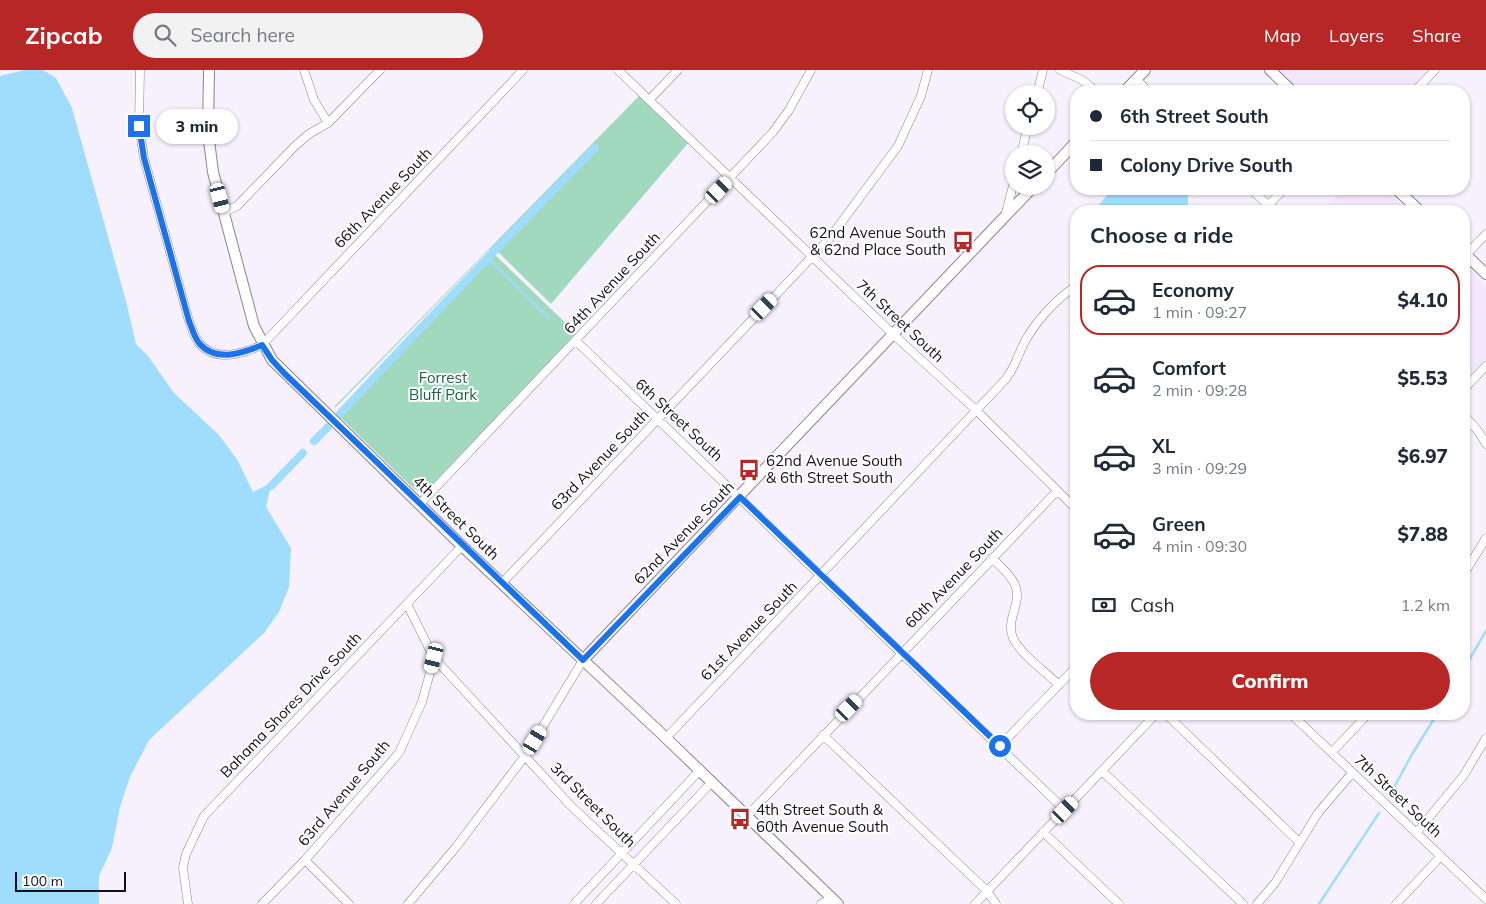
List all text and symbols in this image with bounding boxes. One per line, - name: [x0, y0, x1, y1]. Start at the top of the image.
- search box: [133, 13, 483, 58]
- text: Zipcab: [25, 20, 103, 50]
- icon: search: [151, 21, 179, 49]
- text: Search here: [191, 23, 295, 47]
- text: Map: [1264, 24, 1301, 47]
- text: Layers: [1329, 24, 1384, 47]
- text: Share: [1412, 24, 1461, 47]
- map controls: [1005, 85, 1055, 195]
- button: locate: [1005, 85, 1055, 135]
- text: 6th Street South: [1120, 104, 1269, 128]
- callout: 3 min: [156, 108, 239, 144]
- route end: [128, 115, 150, 137]
- text: 3 min: [176, 116, 218, 136]
- street label: 66th Avenue South: [330, 143, 436, 252]
- button: layers: [1005, 145, 1055, 195]
- text: Colony Drive South: [1120, 153, 1293, 177]
- car: [703, 174, 734, 206]
- car: [209, 182, 230, 214]
- text: Choose a ride: [1090, 221, 1233, 249]
- place label: 62nd Avenue South & 62nd Place South: [810, 223, 946, 259]
- street label: 64th Avenue South: [559, 228, 664, 338]
- bus stop icon: 62nd Avenue South & 62nd Place South: [950, 229, 976, 255]
- street label: 7th Street South: [853, 275, 948, 366]
- icon: car: [1092, 278, 1137, 323]
- text: Economy: [1152, 278, 1234, 302]
- text: $4.10: [1397, 288, 1448, 312]
- car: [748, 291, 779, 323]
- text: 1 min · 09:27: [1152, 302, 1247, 322]
- icon: car: [1092, 356, 1137, 401]
- text: Comfort: [1152, 356, 1226, 380]
- text: $5.53: [1397, 366, 1448, 390]
- park label: Forrest Bluff Park: [409, 368, 477, 404]
- street label: 6th Street South: [632, 374, 727, 465]
- text: 2 min · 09:28: [1152, 380, 1247, 400]
- street label: 63rd Avenue South: [547, 405, 653, 514]
- icon: car: [1092, 434, 1137, 479]
- text: XL: [1152, 434, 1175, 458]
- text: $6.97: [1397, 444, 1448, 468]
- place label: 62nd Avenue South & 6th Street South: [766, 451, 902, 487]
- bus stop icon: 62nd Avenue South & 6th Street South: [736, 457, 762, 483]
- text: 3 min · 09:29: [1152, 458, 1247, 478]
- street label: 4th Street South: [409, 472, 504, 564]
- street label: 62nd Avenue South: [629, 477, 738, 588]
- icon: car: [1092, 512, 1137, 557]
- text: Green: [1152, 512, 1206, 536]
- text: $7.88: [1397, 522, 1448, 546]
- street label: 60th Avenue South: [901, 523, 1007, 632]
- text: 4 min · 09:30: [1152, 536, 1247, 556]
- street label: 61st Avenue South: [696, 577, 801, 684]
- icon: cash: [1090, 591, 1118, 619]
- text: Cash: [1130, 593, 1175, 617]
- text: 1.2 km: [1401, 595, 1450, 615]
- street label: Bahama Shores Drive South: [216, 628, 365, 782]
- car: [423, 642, 444, 674]
- button: Confirm: [1090, 652, 1450, 710]
- car: [833, 692, 864, 724]
- car: [520, 723, 549, 757]
- route start: [989, 735, 1011, 757]
- street label: 63rd Avenue South: [294, 736, 394, 850]
- street label: 7th Street South: [1351, 750, 1446, 841]
- street label: 3rd Street South: [547, 758, 640, 851]
- car: [1049, 794, 1080, 826]
- place label: 4th Street South & 60th Avenue South: [756, 800, 889, 836]
- bus stop icon: 4th Street South & 60th Avenue South: [727, 806, 753, 832]
- scale bar: [15, 869, 126, 892]
- text: 100 m: [22, 872, 63, 890]

